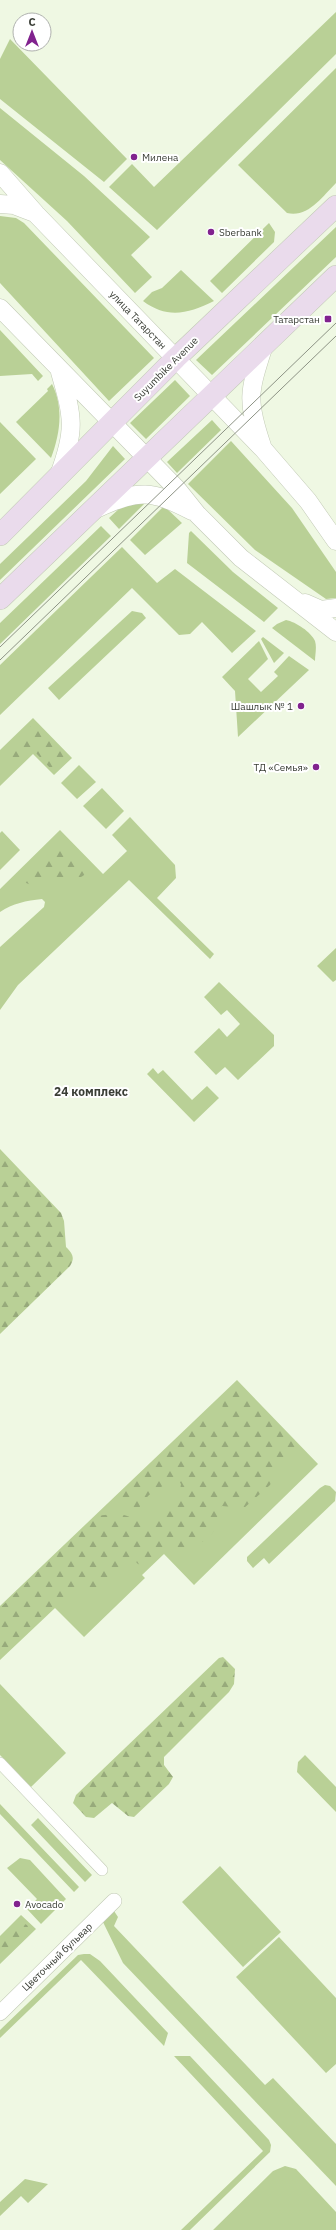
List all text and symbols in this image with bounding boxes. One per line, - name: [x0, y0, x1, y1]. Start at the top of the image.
- north arrow: [12, 12, 52, 52]
- text: С: [28, 15, 36, 29]
- place label: Милена: [142, 151, 179, 164]
- marker: Милена: [129, 152, 139, 162]
- place label: Sberbank: [219, 226, 263, 239]
- marker: Sberbank: [206, 227, 216, 237]
- street label: улица Татарстан: [107, 288, 169, 352]
- place label: Татарстан: [273, 313, 320, 326]
- marker: Татарстан: [323, 314, 333, 324]
- street label: Suyumbike Avenue: [131, 334, 201, 404]
- place label: Шашлык № 1: [231, 700, 293, 713]
- marker: Шашлык № 1: [296, 701, 306, 711]
- place label: ТД «Семья»: [254, 761, 308, 774]
- marker: ТД «Семья»: [311, 762, 321, 772]
- district label: 24 комплекс: [54, 1084, 128, 1099]
- place label: Avocado: [25, 1898, 64, 1911]
- marker: Avocado: [12, 1899, 22, 1909]
- street label: Цветочный бульвар: [19, 1920, 95, 1994]

